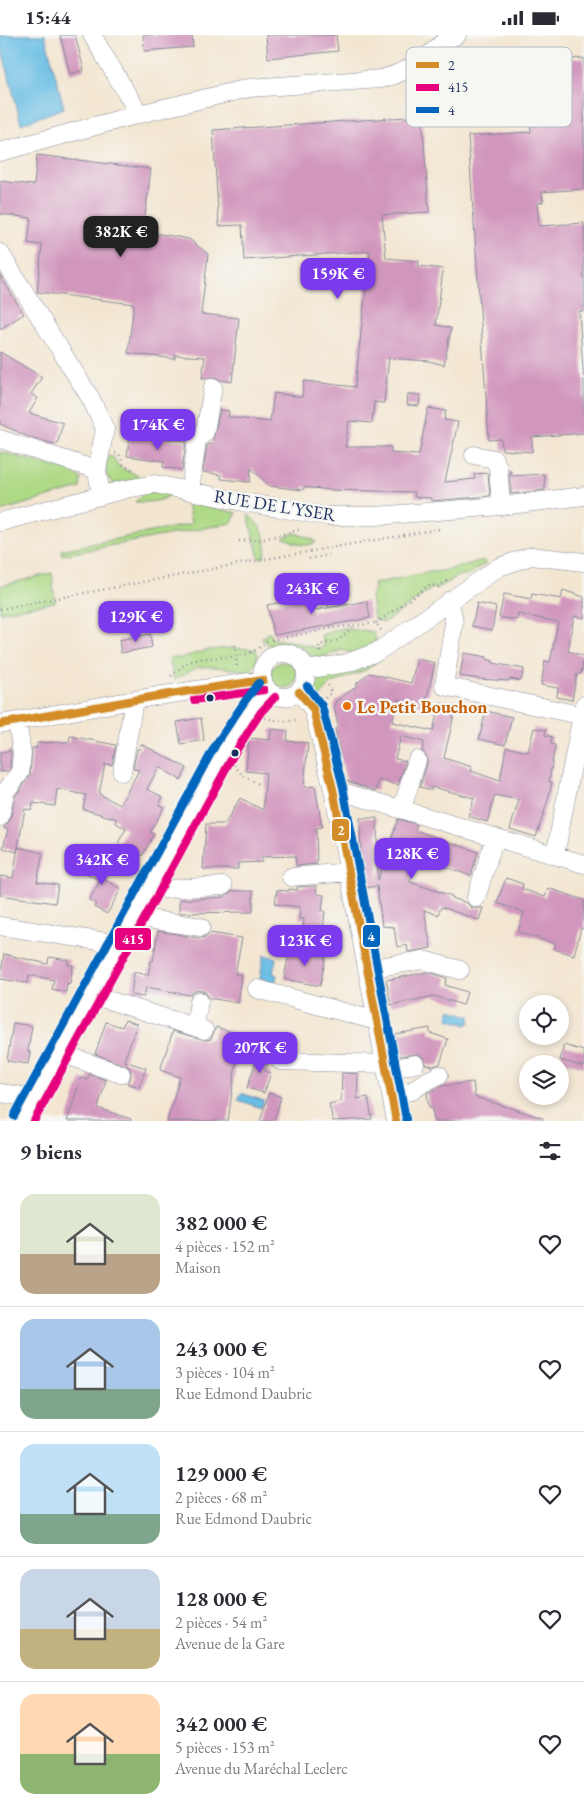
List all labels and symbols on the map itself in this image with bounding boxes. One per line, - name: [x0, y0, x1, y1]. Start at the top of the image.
- legend: [406, 47, 572, 127]
- text: 2: [448, 56, 455, 74]
- text: 415: [448, 78, 468, 96]
- text: 4: [448, 101, 455, 119]
- pin: 382K €: [80, 215, 162, 258]
- pin: 159K €: [297, 257, 379, 300]
- pin: 174K €: [117, 409, 199, 451]
- street label: RUE DE L'YSER: [212, 484, 338, 526]
- pin: 243K €: [271, 573, 353, 615]
- pin: 129K €: [95, 601, 177, 643]
- unlabelled marker: [205, 693, 215, 703]
- place label: Le Petit Bouchon: [357, 695, 487, 718]
- marker: Le Petit Bouchon: [341, 700, 353, 712]
- unlabelled marker: [230, 748, 240, 758]
- line badge: 2: [331, 818, 350, 842]
- text: 2: [337, 821, 345, 839]
- pin: 128K €: [371, 837, 453, 880]
- pin: 342K €: [61, 843, 143, 886]
- line badge: 4: [362, 924, 381, 948]
- pin: 123K €: [264, 925, 346, 967]
- line badge: 415: [114, 927, 152, 951]
- text: 4: [367, 927, 375, 945]
- text: 415: [122, 930, 144, 948]
- pin: 207K €: [219, 1031, 301, 1074]

